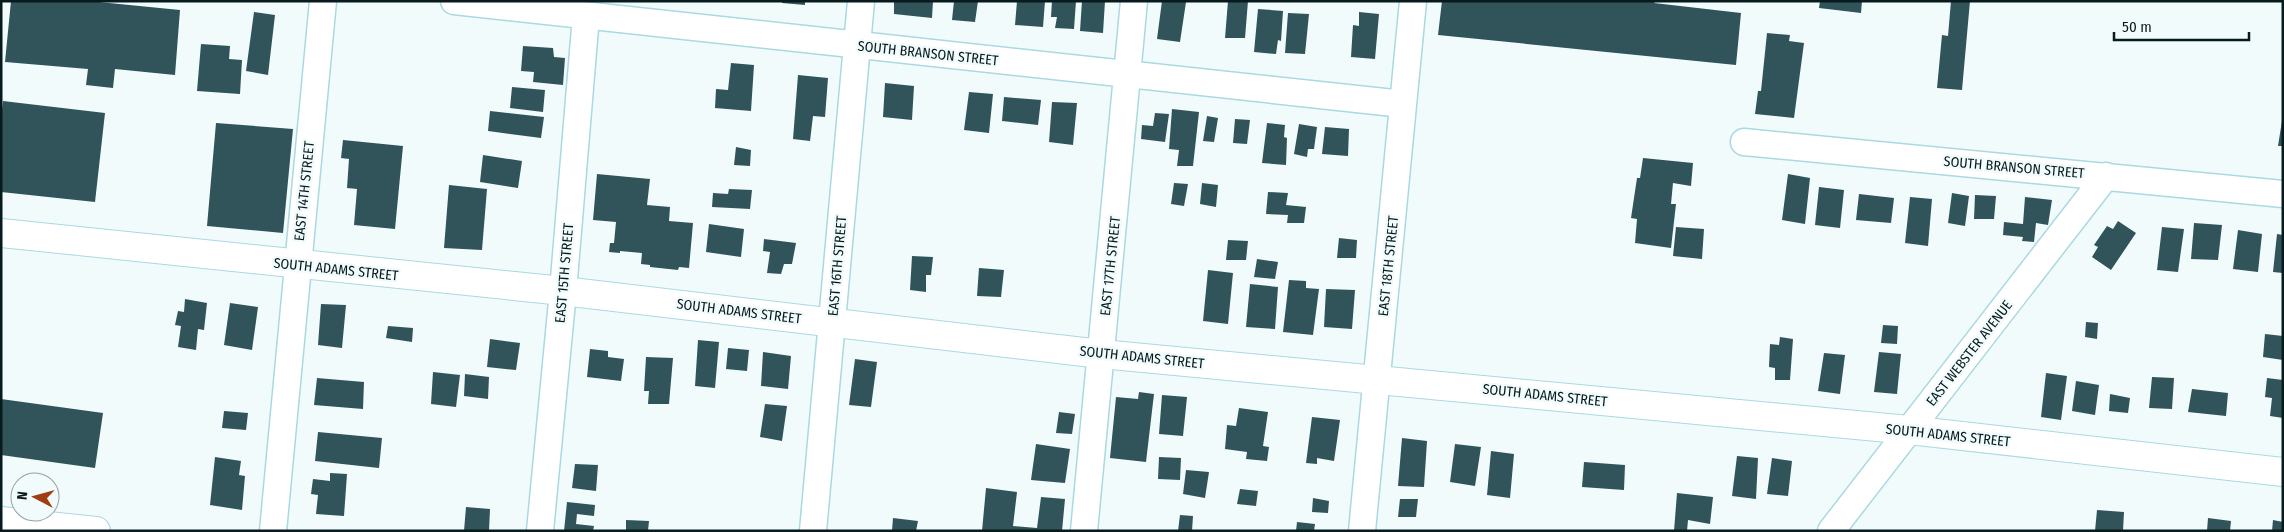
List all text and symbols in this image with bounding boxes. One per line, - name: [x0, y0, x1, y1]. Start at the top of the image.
- scale bar: [2114, 10, 2249, 42]
- text: 50 m: [2122, 18, 2152, 36]
- street label: SOUTH BRANSON STREET: [857, 38, 1000, 69]
- street label: EAST 14TH STREET: [291, 140, 318, 242]
- street label: SOUTH BRANSON STREET: [1943, 153, 2086, 182]
- street label: EAST 18TH STREET: [1375, 214, 1402, 317]
- street label: EAST 16TH STREET: [825, 215, 850, 317]
- street label: EAST 17TH STREET: [1097, 215, 1124, 317]
- street label: EAST 15TH STREET: [552, 222, 577, 324]
- street label: SOUTH ADAMS STREET: [273, 254, 400, 285]
- street label: SOUTH ADAMS STREET: [676, 295, 803, 328]
- street label: EAST WEBSTER AVENUE: [1923, 297, 2016, 410]
- street label: SOUTH ADAMS STREET: [1079, 342, 1206, 373]
- street label: SOUTH ADAMS STREET: [1482, 380, 1609, 411]
- street label: SOUTH ADAMS STREET: [1885, 420, 2012, 451]
- north arrow: [10, 472, 60, 522]
- text: N: [14, 491, 31, 501]

